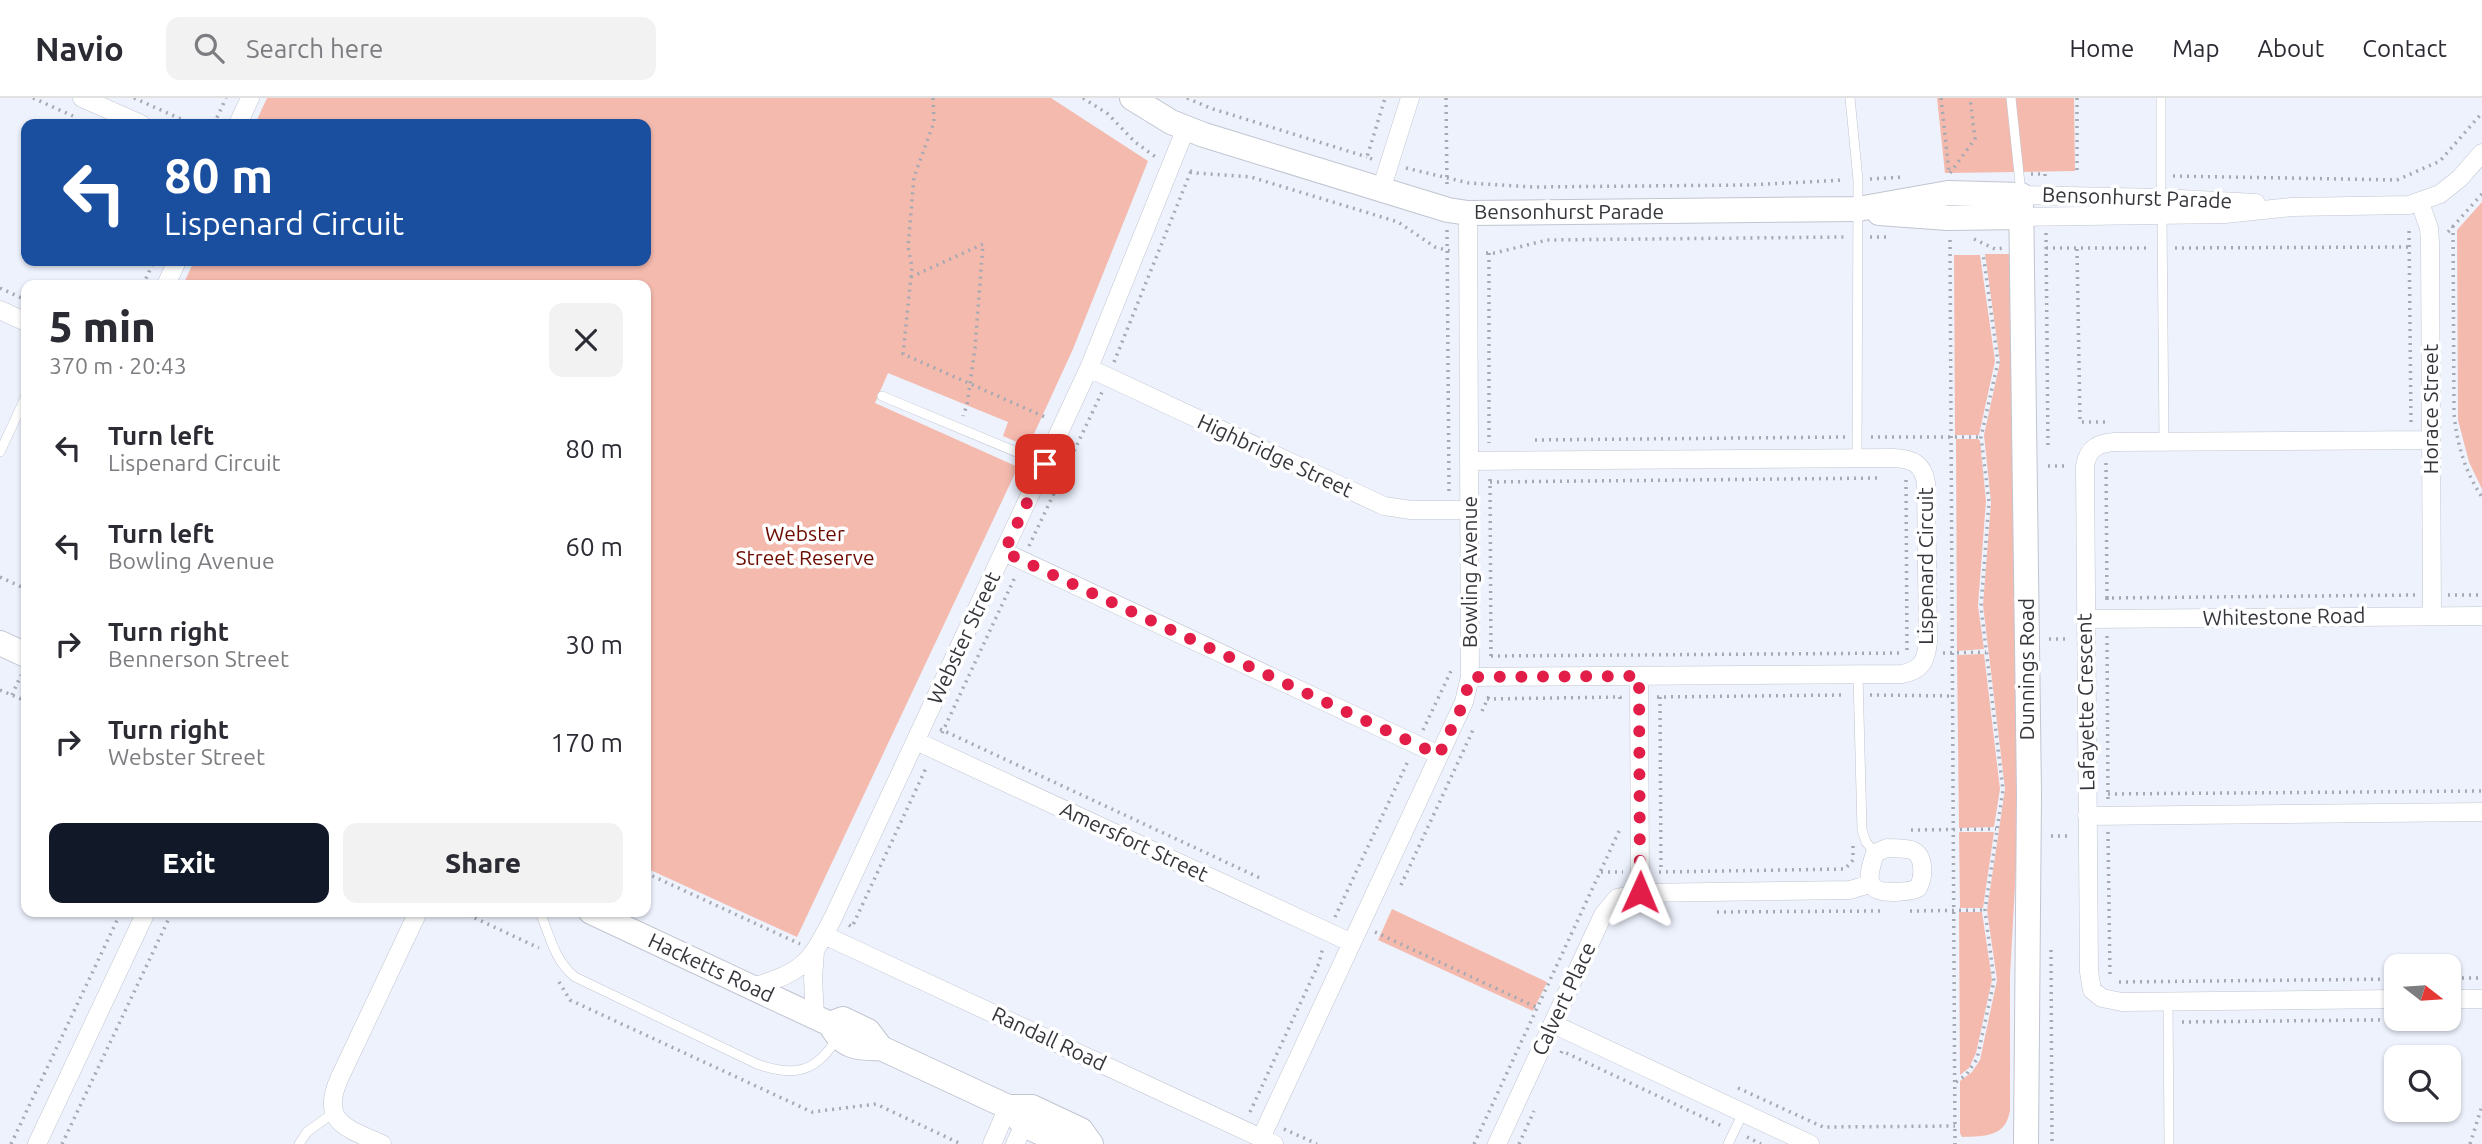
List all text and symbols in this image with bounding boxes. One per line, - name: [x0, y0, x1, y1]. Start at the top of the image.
- search box: [166, 17, 656, 80]
- icon: search: [190, 29, 228, 67]
- text: Navio: [35, 30, 124, 67]
- text: Search here: [246, 34, 383, 63]
- text: Home: [2069, 35, 2134, 62]
- text: Map: [2172, 35, 2219, 62]
- text: About: [2257, 35, 2324, 62]
- text: Contact: [2362, 35, 2447, 62]
- icon: left: [49, 147, 140, 238]
- text: 80 m: [164, 147, 273, 202]
- street label: Bensonhurst Parade: [2042, 182, 2232, 212]
- street label: Bensonhurst Parade: [1474, 199, 1664, 223]
- text: Lispenard Circuit: [164, 205, 404, 241]
- text: 5 min: [49, 303, 156, 350]
- button: close: [549, 303, 623, 377]
- street label: Horace Street: [2418, 344, 2442, 474]
- text: 370 m · 20:43: [49, 353, 187, 378]
- street label: Highbridge Street: [1194, 409, 1357, 502]
- text: Turn left: [108, 421, 214, 450]
- icon: left: [49, 429, 87, 467]
- text: 80 m: [565, 434, 623, 463]
- pin: [1015, 434, 1075, 494]
- icon: arrive: [1026, 445, 1064, 483]
- text: Lispenard Circuit: [108, 450, 281, 475]
- street label: Lispenard Circuit: [1913, 487, 1937, 645]
- street label: Bowling Avenue: [1457, 496, 1481, 648]
- text: Turn left: [108, 519, 214, 548]
- park label: Webster Street Reserve: [736, 521, 875, 569]
- icon: left: [49, 527, 87, 565]
- text: 60 m: [565, 532, 623, 561]
- text: Bowling Avenue: [108, 548, 275, 573]
- street label: Webster Street: [922, 568, 1004, 708]
- street label: Dunnings Road: [2014, 598, 2038, 740]
- street label: Whitestone Road: [2202, 603, 2366, 629]
- street label: Lafayette Crescent: [2071, 613, 2099, 791]
- text: Turn right: [108, 617, 229, 646]
- icon: right: [49, 625, 87, 663]
- text: 30 m: [565, 630, 623, 659]
- text: Bennerson Street: [108, 646, 289, 671]
- text: Turn right: [108, 715, 229, 744]
- icon: right: [49, 723, 87, 761]
- text: 170 m: [551, 728, 623, 757]
- text: Webster Street: [108, 744, 265, 769]
- street label: Amersfort Street: [1057, 796, 1212, 886]
- button: Exit: [49, 823, 329, 903]
- button: Share: [343, 823, 623, 903]
- position arrow: [1603, 855, 1677, 929]
- street label: Hacketts Road: [645, 928, 778, 1007]
- street label: Calvert Place: [1526, 938, 1600, 1059]
- north arrow: [2384, 954, 2460, 1031]
- map controls: [2384, 954, 2461, 1122]
- street label: Randall Road: [989, 1001, 1110, 1075]
- button: search: [2384, 1045, 2461, 1122]

